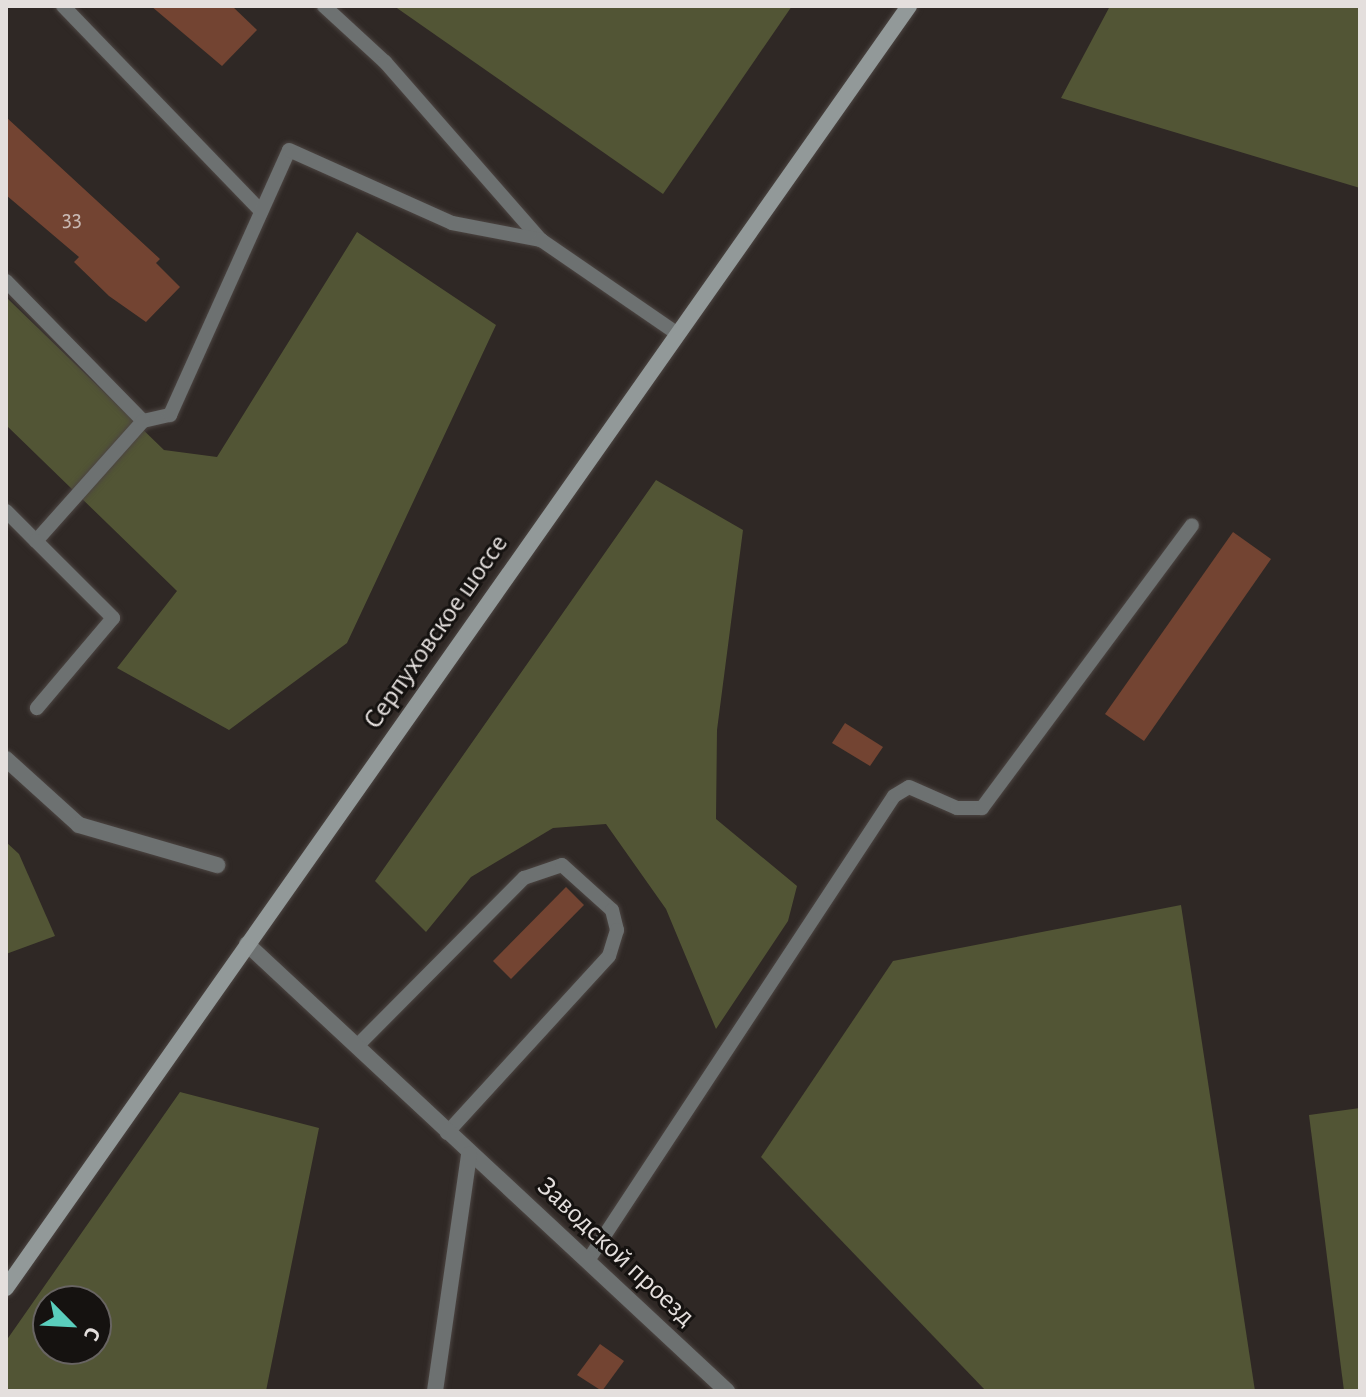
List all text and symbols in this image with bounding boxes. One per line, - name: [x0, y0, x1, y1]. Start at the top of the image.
- house number: 33: [62, 206, 82, 234]
- street label: Серпуховское шоссе: [356, 528, 516, 736]
- street label: Заводской проезд: [530, 1170, 702, 1334]
- north arrow: [32, 1285, 112, 1365]
- text: С: [80, 1324, 105, 1344]

